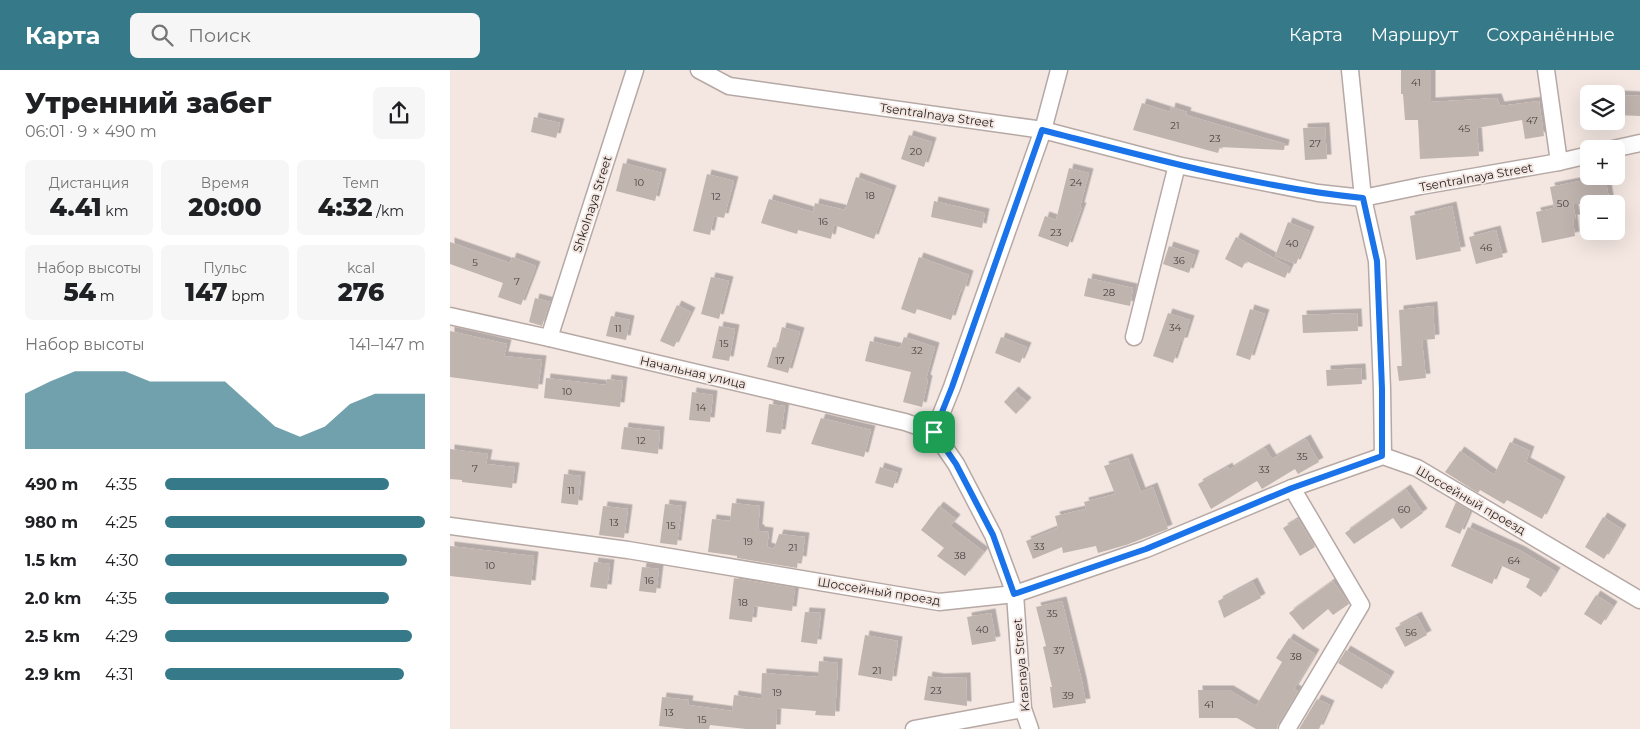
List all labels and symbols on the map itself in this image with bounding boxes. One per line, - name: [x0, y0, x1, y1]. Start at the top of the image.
- house number: 41: [1411, 76, 1421, 89]
- street label: Tsentralnaya Street: [879, 100, 995, 130]
- house number: 47: [1526, 114, 1538, 127]
- house number: 21: [1170, 119, 1180, 132]
- house number: 45: [1458, 122, 1470, 135]
- house number: 23: [1209, 132, 1221, 145]
- house number: 27: [1309, 137, 1321, 150]
- house number: 20: [910, 145, 923, 158]
- street label: Shkolnaya Street: [569, 154, 615, 254]
- street label: Tsentralnaya Street: [1418, 160, 1534, 194]
- house number: 10: [634, 176, 644, 189]
- house number: 24: [1070, 176, 1082, 189]
- house number: 18: [865, 189, 875, 202]
- house number: 12: [711, 190, 721, 203]
- house number: 50: [1557, 197, 1570, 210]
- house number: 16: [818, 215, 828, 228]
- house number: 23: [1050, 226, 1062, 239]
- house number: 40: [1285, 237, 1299, 250]
- house number: 46: [1480, 241, 1492, 254]
- house number: 36: [1173, 254, 1185, 267]
- house number: 5: [472, 256, 478, 269]
- house number: 7: [514, 275, 520, 288]
- house number: 28: [1103, 286, 1115, 299]
- house number: 34: [1169, 321, 1182, 334]
- house number: 11: [614, 322, 622, 335]
- house number: 15: [719, 337, 729, 350]
- house number: 32: [911, 344, 923, 357]
- street label: Начальная улица: [639, 353, 747, 391]
- house number: 17: [775, 354, 785, 367]
- house number: 10: [562, 385, 572, 398]
- house number: 14: [696, 401, 706, 414]
- pin: [913, 411, 955, 453]
- house number: 12: [636, 434, 646, 447]
- house number: 35: [1296, 450, 1308, 463]
- house number: 7: [472, 462, 478, 475]
- street label: Шоссейный проезд: [1413, 462, 1529, 538]
- house number: 33: [1258, 463, 1270, 476]
- house number: 11: [567, 484, 575, 497]
- house number: 60: [1398, 503, 1411, 516]
- house number: 13: [609, 516, 619, 529]
- house number: 15: [666, 519, 676, 532]
- house number: 19: [743, 535, 753, 548]
- house number: 33: [1033, 540, 1045, 553]
- house number: 21: [788, 541, 798, 554]
- house number: 38: [954, 549, 966, 562]
- house number: 64: [1508, 554, 1521, 567]
- house number: 10: [485, 559, 495, 572]
- house number: 16: [644, 574, 654, 587]
- street label: Шоссейный проезд: [816, 574, 942, 608]
- house number: 18: [738, 596, 748, 609]
- house number: 35: [1046, 607, 1058, 620]
- street label: Krasnaya Street: [1009, 618, 1033, 712]
- house number: 40: [975, 623, 989, 636]
- house number: 56: [1405, 626, 1417, 639]
- house number: 37: [1053, 644, 1065, 657]
- house number: 38: [1290, 650, 1302, 663]
- house number: 21: [872, 664, 882, 677]
- house number: 23: [930, 684, 942, 697]
- house number: 19: [772, 686, 782, 699]
- house number: 39: [1062, 689, 1074, 702]
- house number: 41: [1204, 698, 1214, 711]
- house number: 13: [664, 706, 674, 719]
- house number: 15: [697, 713, 707, 726]

